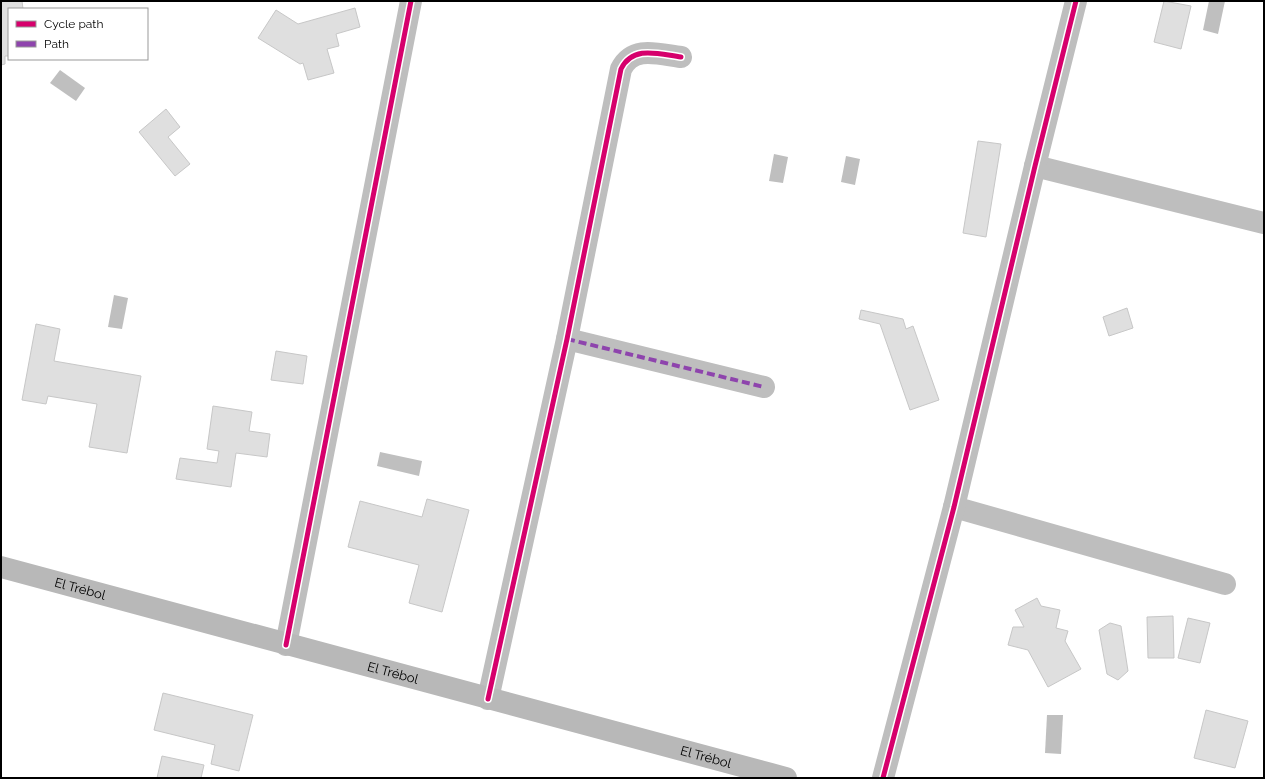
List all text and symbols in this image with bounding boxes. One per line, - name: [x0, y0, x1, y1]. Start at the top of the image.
- legend: [8, 8, 148, 60]
- text: Cycle path: [44, 17, 103, 31]
- text: Path: [44, 37, 69, 51]
- street label: El Trébol: [53, 574, 108, 602]
- street label: El Trébol: [366, 658, 421, 687]
- street label: El Trébol: [679, 742, 734, 771]

